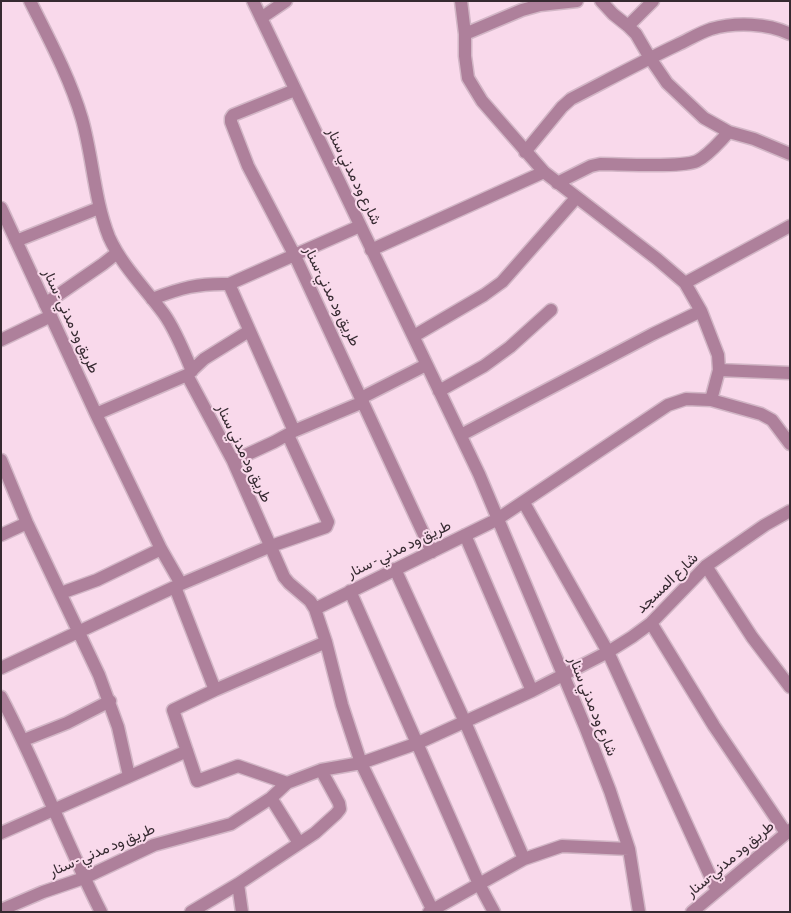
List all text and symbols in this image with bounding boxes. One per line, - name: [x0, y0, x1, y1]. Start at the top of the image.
- street label: شارع ود مدني سنار: [323, 124, 385, 228]
- street label: طريق ود مدني-سنار: [300, 243, 364, 349]
- street label: طريق ود مدني - سنار: [39, 266, 103, 376]
- street label: طريق ود مدني سنار: [212, 401, 276, 505]
- street label: طريق ود مدني - سنار: [344, 516, 454, 582]
- street label: شارع المسجد: [632, 549, 702, 617]
- street label: شارع ود مدني سنار: [565, 653, 621, 759]
- street label: طريق ود مدني-سنار: [682, 817, 778, 901]
- street label: طريق ود مدني - سنار: [46, 820, 158, 880]

